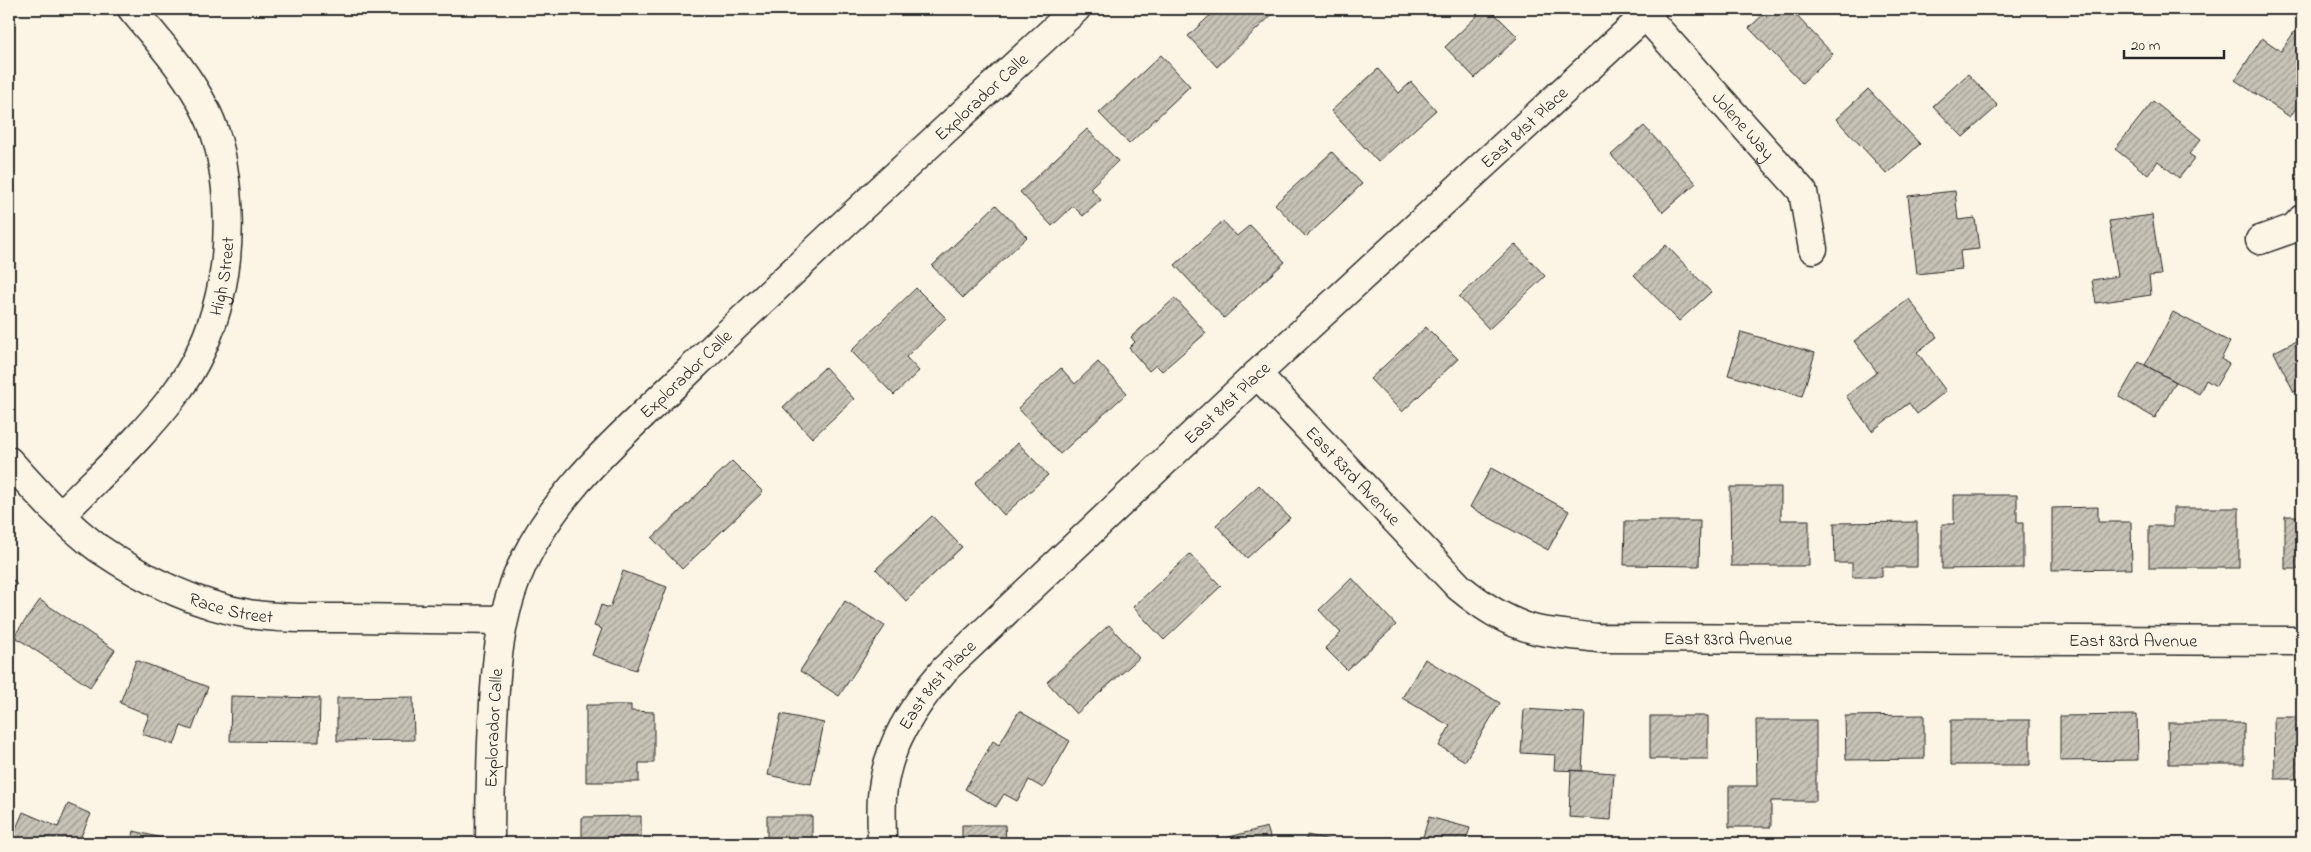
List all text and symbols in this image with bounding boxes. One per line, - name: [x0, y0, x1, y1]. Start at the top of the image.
- scale bar: [2124, 28, 2224, 60]
- text: 20 m: [2131, 35, 2161, 57]
- street label: Explorador Calle: [930, 47, 1036, 148]
- street label: East 81st Place: [1476, 81, 1575, 176]
- street label: Jolene Way: [1704, 87, 1780, 167]
- street label: High Street: [204, 236, 242, 319]
- street label: Explorador Calle: [635, 324, 740, 426]
- street label: East 81st Place: [1179, 356, 1278, 451]
- street label: East 83rd Avenue: [1298, 421, 1406, 533]
- street label: Race Street: [185, 587, 274, 632]
- street label: East 83rd Avenue: [1664, 627, 1793, 654]
- street label: East 83rd Avenue: [2069, 629, 2198, 656]
- street label: East 81st Place: [893, 634, 984, 735]
- street label: Explorador Calle: [480, 667, 512, 788]

